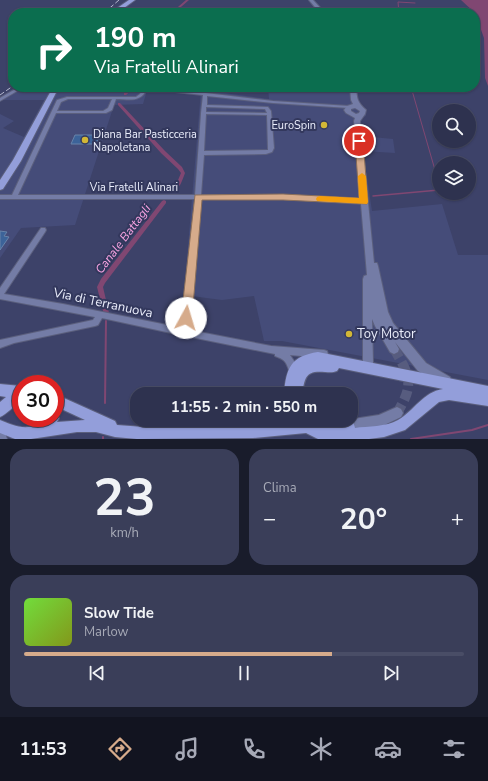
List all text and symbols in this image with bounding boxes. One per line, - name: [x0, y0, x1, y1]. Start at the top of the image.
- text: 190 m: [94, 19, 177, 57]
- icon: right: [28, 24, 80, 76]
- text: Via Fratelli Alinari: [94, 55, 239, 79]
- map controls: [432, 104, 476, 200]
- button: search: [432, 104, 476, 148]
- place label: EuroSpin: [271, 118, 316, 133]
- marker: EuroSpin: [319, 120, 329, 130]
- pin: [342, 124, 376, 158]
- place label: Diana Bar Pasticceria Napoletana: [93, 127, 197, 155]
- icon: arrive: [348, 130, 370, 152]
- marker: Diana Bar Pasticceria Napoletana: [80, 135, 90, 145]
- button: layers: [432, 156, 476, 200]
- street label: Via Fratelli Alinari: [89, 180, 178, 195]
- water label: Canale Battagli: [92, 201, 154, 277]
- street label: Via di Terranuova: [51, 283, 154, 322]
- position arrow: [165, 297, 207, 339]
- place label: Toy Motor: [357, 325, 416, 343]
- marker: Toy Motor: [344, 329, 354, 339]
- speed limit sign: 30: [12, 375, 64, 427]
- text: 11:55 · 2 min · 550 m: [171, 397, 317, 417]
- text: 23: [93, 462, 156, 533]
- text: Clima: [263, 479, 297, 497]
- text: 20°: [340, 499, 387, 540]
- text: −: [263, 504, 276, 534]
- text: +: [451, 504, 464, 534]
- text: km/h: [110, 524, 139, 542]
- text: Slow Tide: [84, 603, 154, 623]
- text: Marlow: [84, 623, 129, 641]
- icon: previous: [86, 662, 108, 684]
- icon: pause: [233, 662, 255, 684]
- icon: next: [380, 662, 402, 684]
- icon: directions: [106, 735, 134, 763]
- icon: music: [173, 735, 201, 763]
- icon: phone: [240, 735, 268, 763]
- icon: climate: [307, 735, 335, 763]
- icon: car: [374, 735, 402, 763]
- icon: filters: [440, 735, 468, 763]
- text: 11:53: [19, 737, 67, 761]

